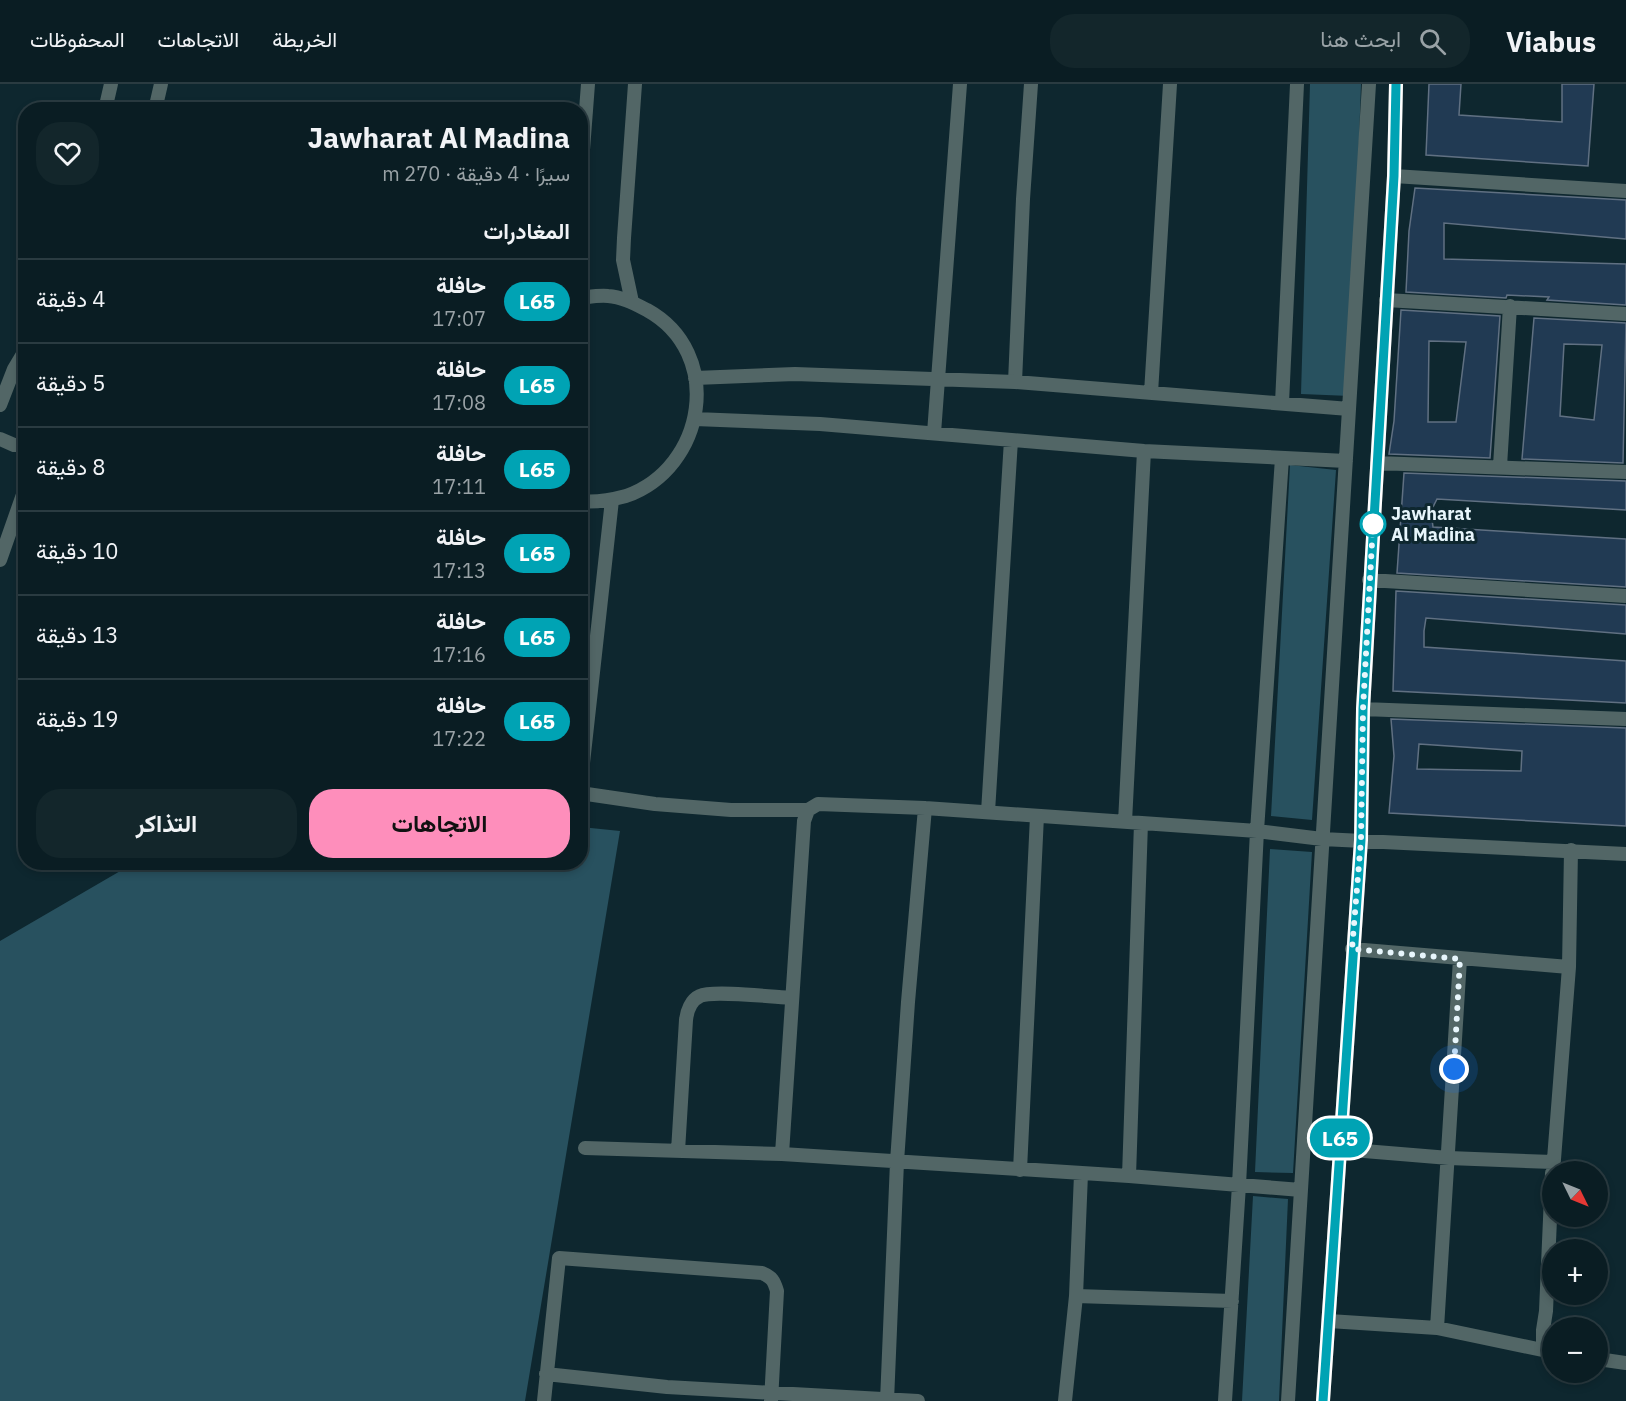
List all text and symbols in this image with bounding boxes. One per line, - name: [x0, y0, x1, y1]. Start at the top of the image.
- search box: [1050, 14, 1470, 68]
- text: Viabus: [1506, 23, 1596, 60]
- text: ابحث هنا: [1320, 24, 1401, 53]
- text: المحفوظات: [30, 25, 125, 53]
- text: الاتجاهات: [158, 25, 239, 53]
- text: الخريطة: [272, 25, 337, 53]
- icon: search: [1416, 25, 1449, 58]
- text: Jawharat Al Madina: [308, 119, 570, 156]
- button: heart: [36, 122, 99, 185]
- text: سيرًا · 4 دقيقة · 270 m: [382, 160, 570, 187]
- text: المغادرات: [484, 216, 570, 245]
- text: حافلة: [436, 270, 486, 299]
- text: 4 دقيقة: [36, 284, 105, 313]
- text: L65: [519, 287, 555, 315]
- text: 17:07: [432, 305, 486, 332]
- text: حافلة: [436, 354, 486, 383]
- text: 5 دقيقة: [36, 368, 105, 397]
- text: L65: [519, 371, 555, 399]
- text: 17:08: [432, 389, 486, 416]
- text: حافلة: [436, 438, 486, 467]
- text: 8 دقيقة: [36, 452, 105, 481]
- text: L65: [519, 455, 555, 483]
- text: 17:11: [432, 473, 486, 500]
- place label: Jawharat Al Madina: [1391, 502, 1475, 546]
- marker: Jawharat Al Madina: [1360, 511, 1386, 537]
- text: حافلة: [436, 522, 486, 551]
- text: 10 دقيقة: [36, 536, 119, 565]
- text: L65: [519, 539, 555, 567]
- text: 17:13: [432, 557, 486, 584]
- text: حافلة: [436, 606, 486, 635]
- text: 13 دقيقة: [36, 620, 119, 649]
- text: L65: [519, 623, 555, 651]
- text: 17:16: [432, 641, 486, 668]
- text: حافلة: [436, 690, 486, 719]
- text: 19 دقيقة: [36, 704, 119, 733]
- text: L65: [519, 707, 555, 735]
- text: 17:22: [432, 725, 486, 752]
- button: التذاكر: [36, 789, 297, 858]
- button: الاتجاهات: [309, 789, 570, 858]
- your location: [1439, 1054, 1469, 1084]
- line badge: L65: [1306, 1118, 1374, 1158]
- text: L65: [1322, 1124, 1358, 1152]
- north arrow: [1542, 1161, 1608, 1227]
- map controls: [1542, 1161, 1608, 1383]
- button: +: [1542, 1239, 1608, 1305]
- button: −: [1542, 1317, 1608, 1383]

